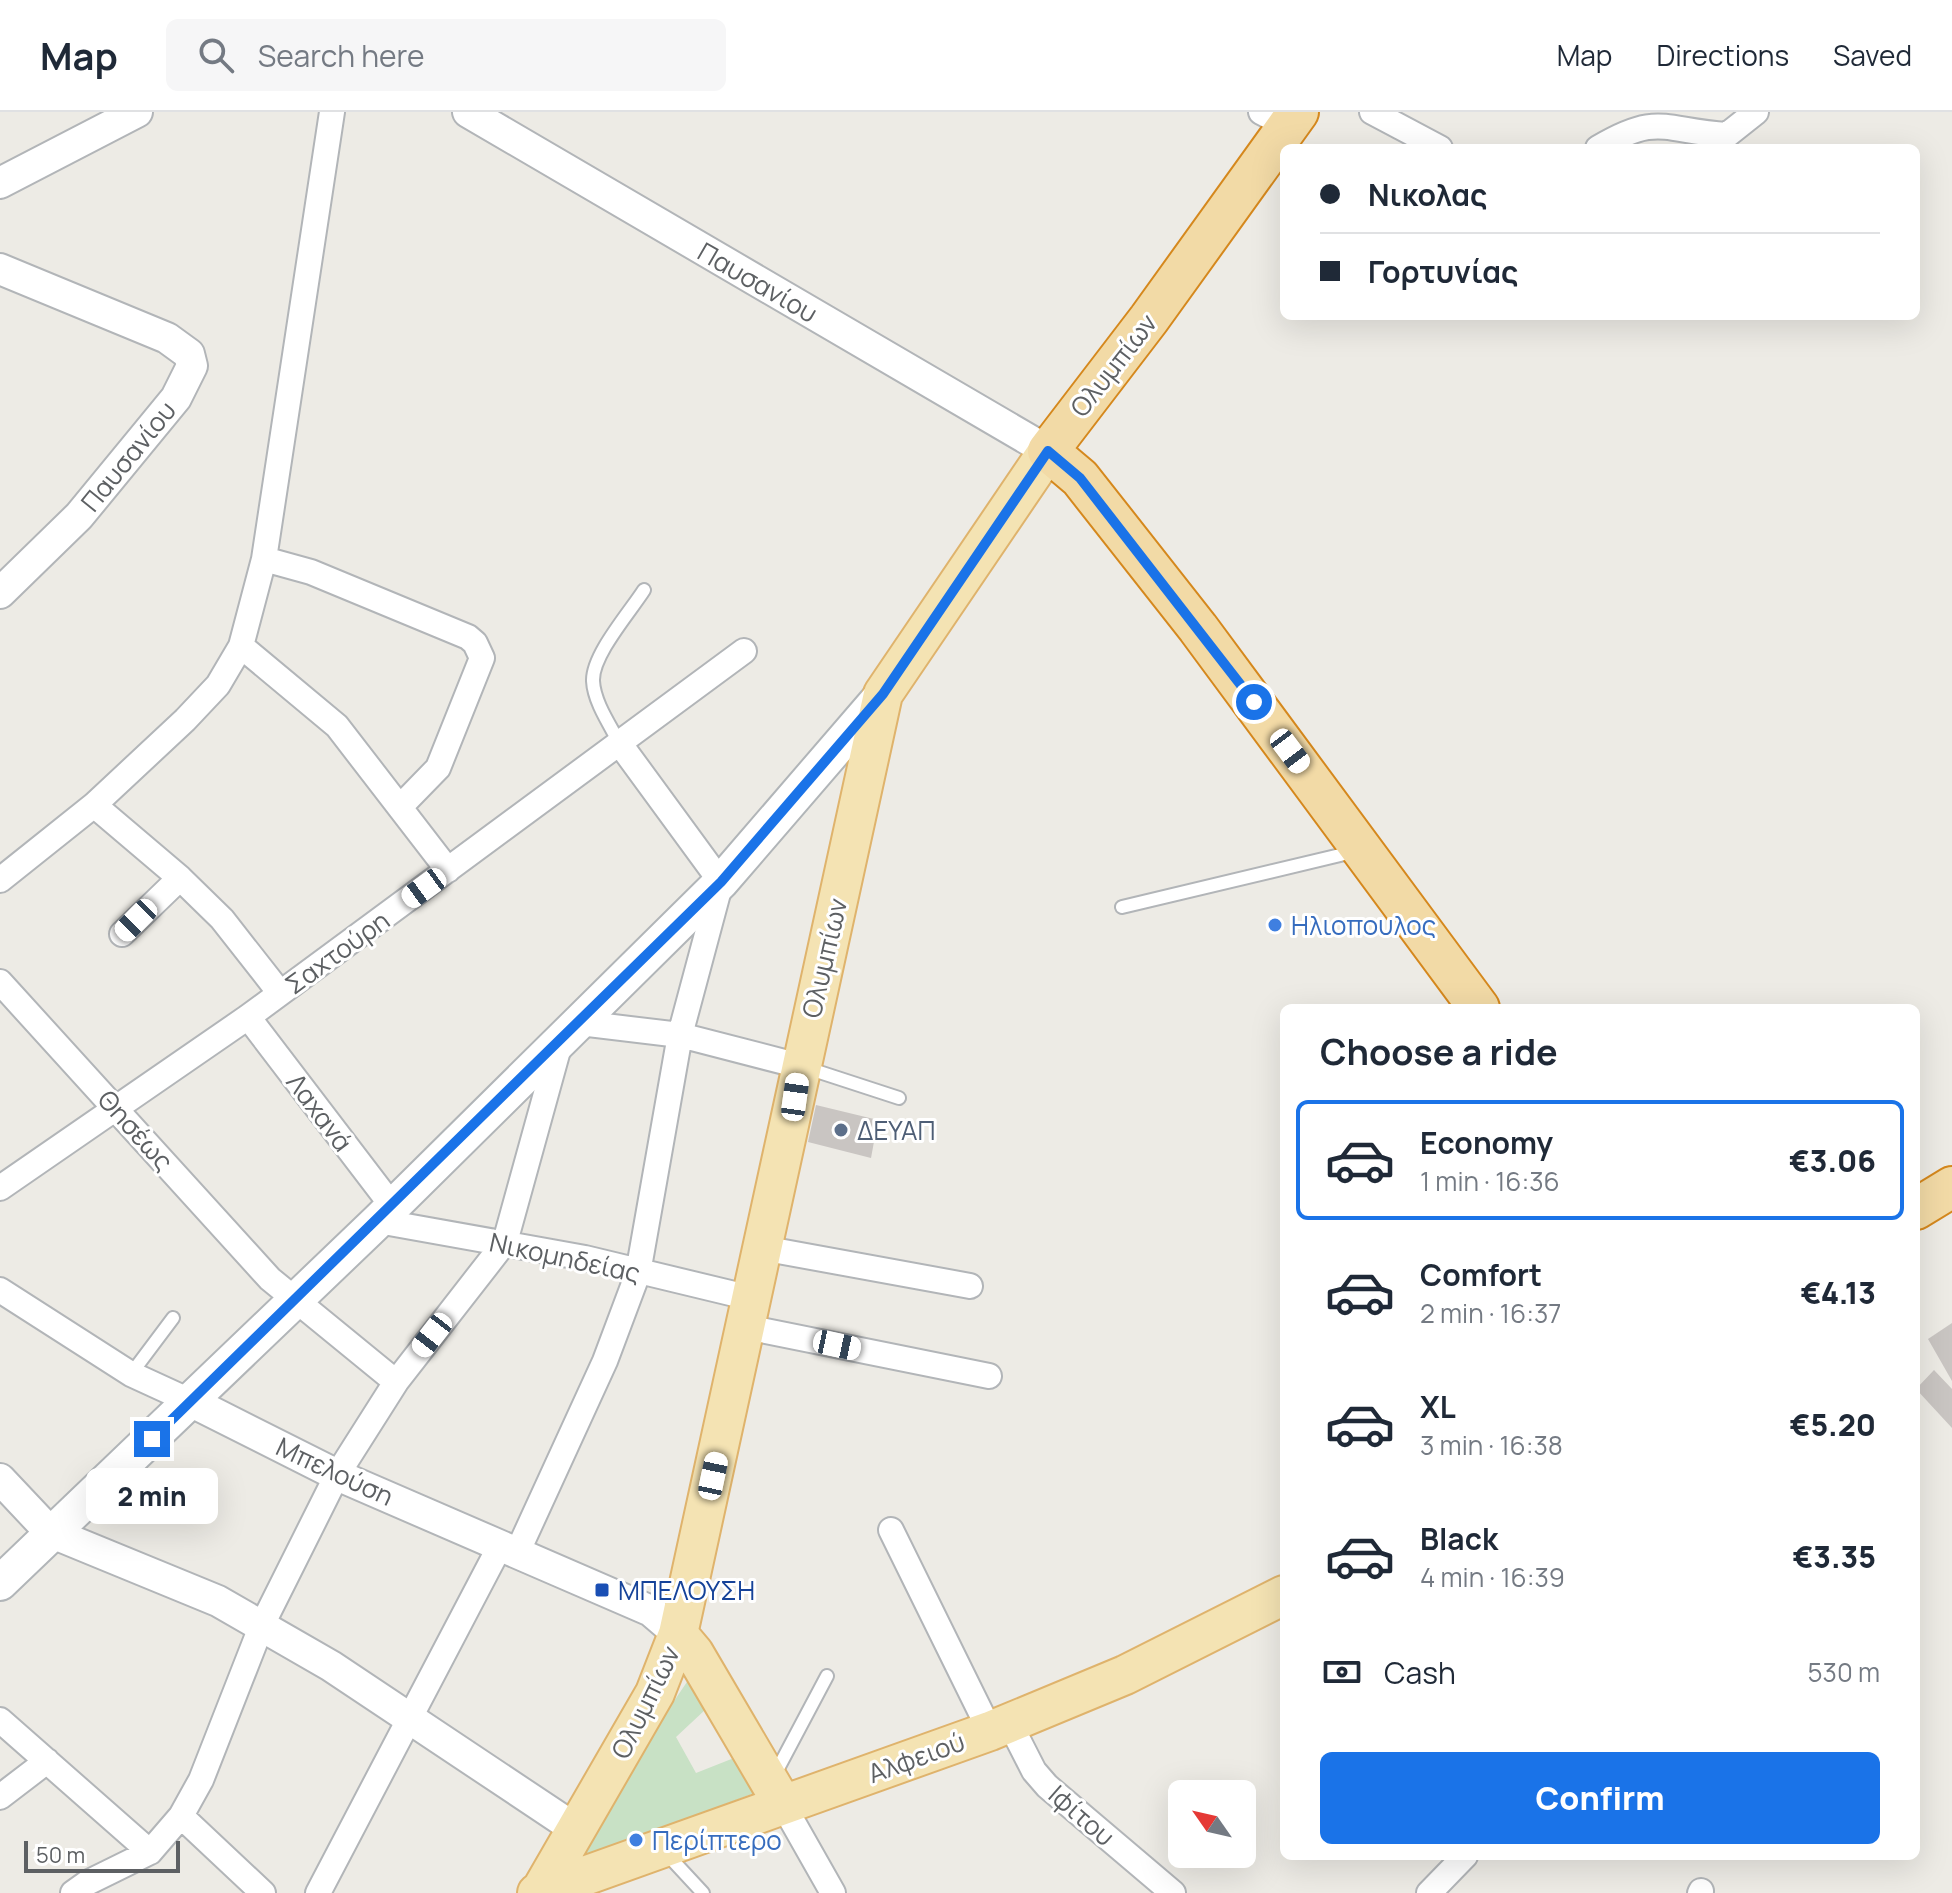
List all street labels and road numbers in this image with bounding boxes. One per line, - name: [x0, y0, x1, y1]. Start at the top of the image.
- street label: Παυσανίου: [692, 233, 824, 331]
- street label: Ολυμπίων: [1061, 306, 1165, 424]
- street label: Παυσανίου: [72, 393, 184, 519]
- street label: Ολυμπίων: [793, 895, 855, 1021]
- street label: Σαχτούρη: [278, 902, 396, 1002]
- street label: Λαχανά: [279, 1066, 361, 1158]
- street label: Θησέως: [90, 1082, 182, 1178]
- street label: Νικομηδείας: [486, 1223, 644, 1291]
- street label: Μπελούση: [271, 1428, 399, 1514]
- street label: Ολυμπίων: [602, 1639, 688, 1765]
- street label: Αλφειού: [863, 1723, 969, 1791]
- street label: Ιφίτου: [1041, 1776, 1123, 1854]

